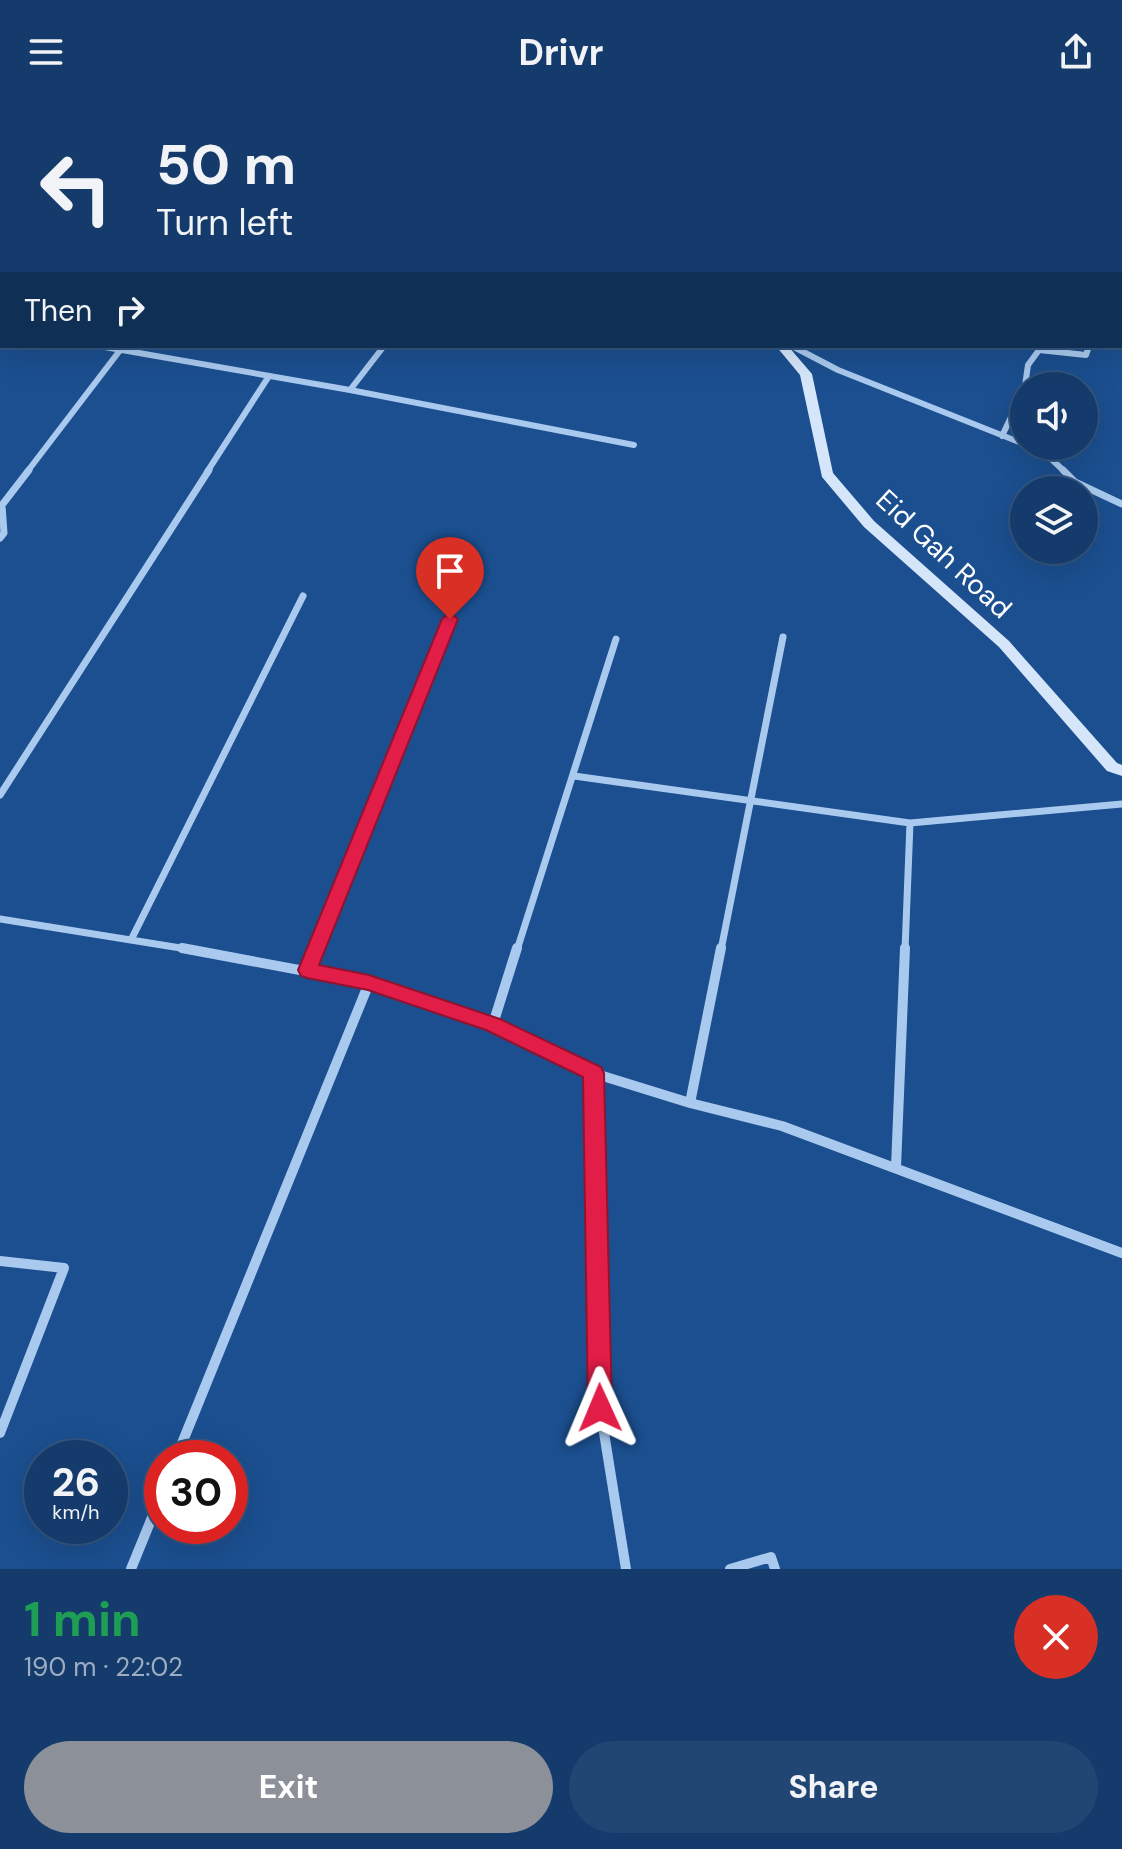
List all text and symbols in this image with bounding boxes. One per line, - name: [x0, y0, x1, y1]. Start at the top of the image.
- text: Drivr: [518, 29, 604, 76]
- icon: menu: [24, 30, 68, 74]
- icon: share: [1054, 30, 1098, 74]
- text: 50 m: [156, 128, 296, 201]
- icon: left: [24, 136, 128, 240]
- text: Turn left: [156, 199, 293, 246]
- icon: right: [108, 288, 152, 332]
- text: Then: [24, 291, 92, 330]
- map controls: [1010, 372, 1098, 564]
- button: sound: [1010, 372, 1098, 460]
- button: layers: [1010, 476, 1098, 564]
- street label: Eid Gah Road: [868, 482, 1020, 626]
- pin: [416, 537, 484, 619]
- icon: arrive: [428, 549, 472, 593]
- position arrow: [558, 1366, 642, 1450]
- speed limit sign: 30: [144, 1440, 248, 1544]
- text: 26: [52, 1456, 100, 1508]
- text: km/h: [52, 1499, 100, 1525]
- text: 1 min: [24, 1588, 141, 1651]
- button: close: [1014, 1595, 1098, 1679]
- text: 190 m · 22:02: [24, 1650, 183, 1684]
- button: Exit: [24, 1741, 553, 1833]
- button: Share: [569, 1741, 1098, 1833]

